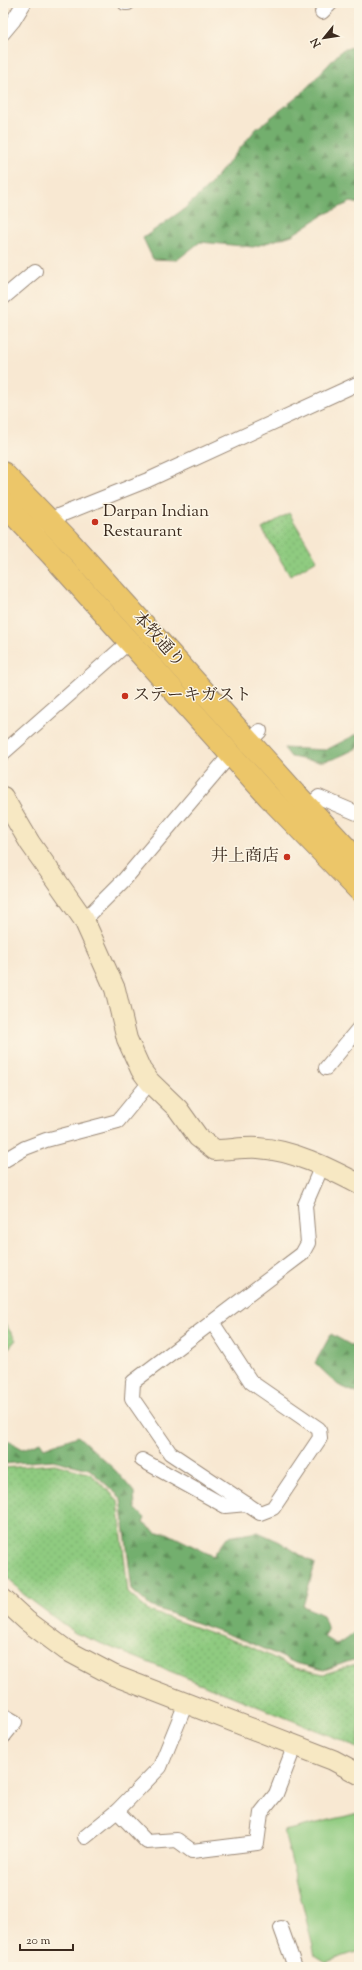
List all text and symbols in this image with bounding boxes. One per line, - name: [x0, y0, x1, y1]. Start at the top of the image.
- north arrow: [304, 18, 344, 58]
- text: N: [307, 35, 326, 51]
- place label: Darpan Indian Restaurant: [103, 500, 209, 544]
- marker: Darpan Indian Restaurant: [90, 517, 100, 527]
- street label: 本牧通り: [126, 607, 190, 673]
- place label: ステーキガスト: [133, 684, 252, 708]
- marker: ステーキガスト: [120, 691, 130, 701]
- place label: 井上商店: [211, 845, 279, 869]
- marker: 井上商店: [282, 852, 292, 862]
- scale bar: [20, 1926, 73, 1952]
- text: 20 m: [26, 1932, 51, 1950]

